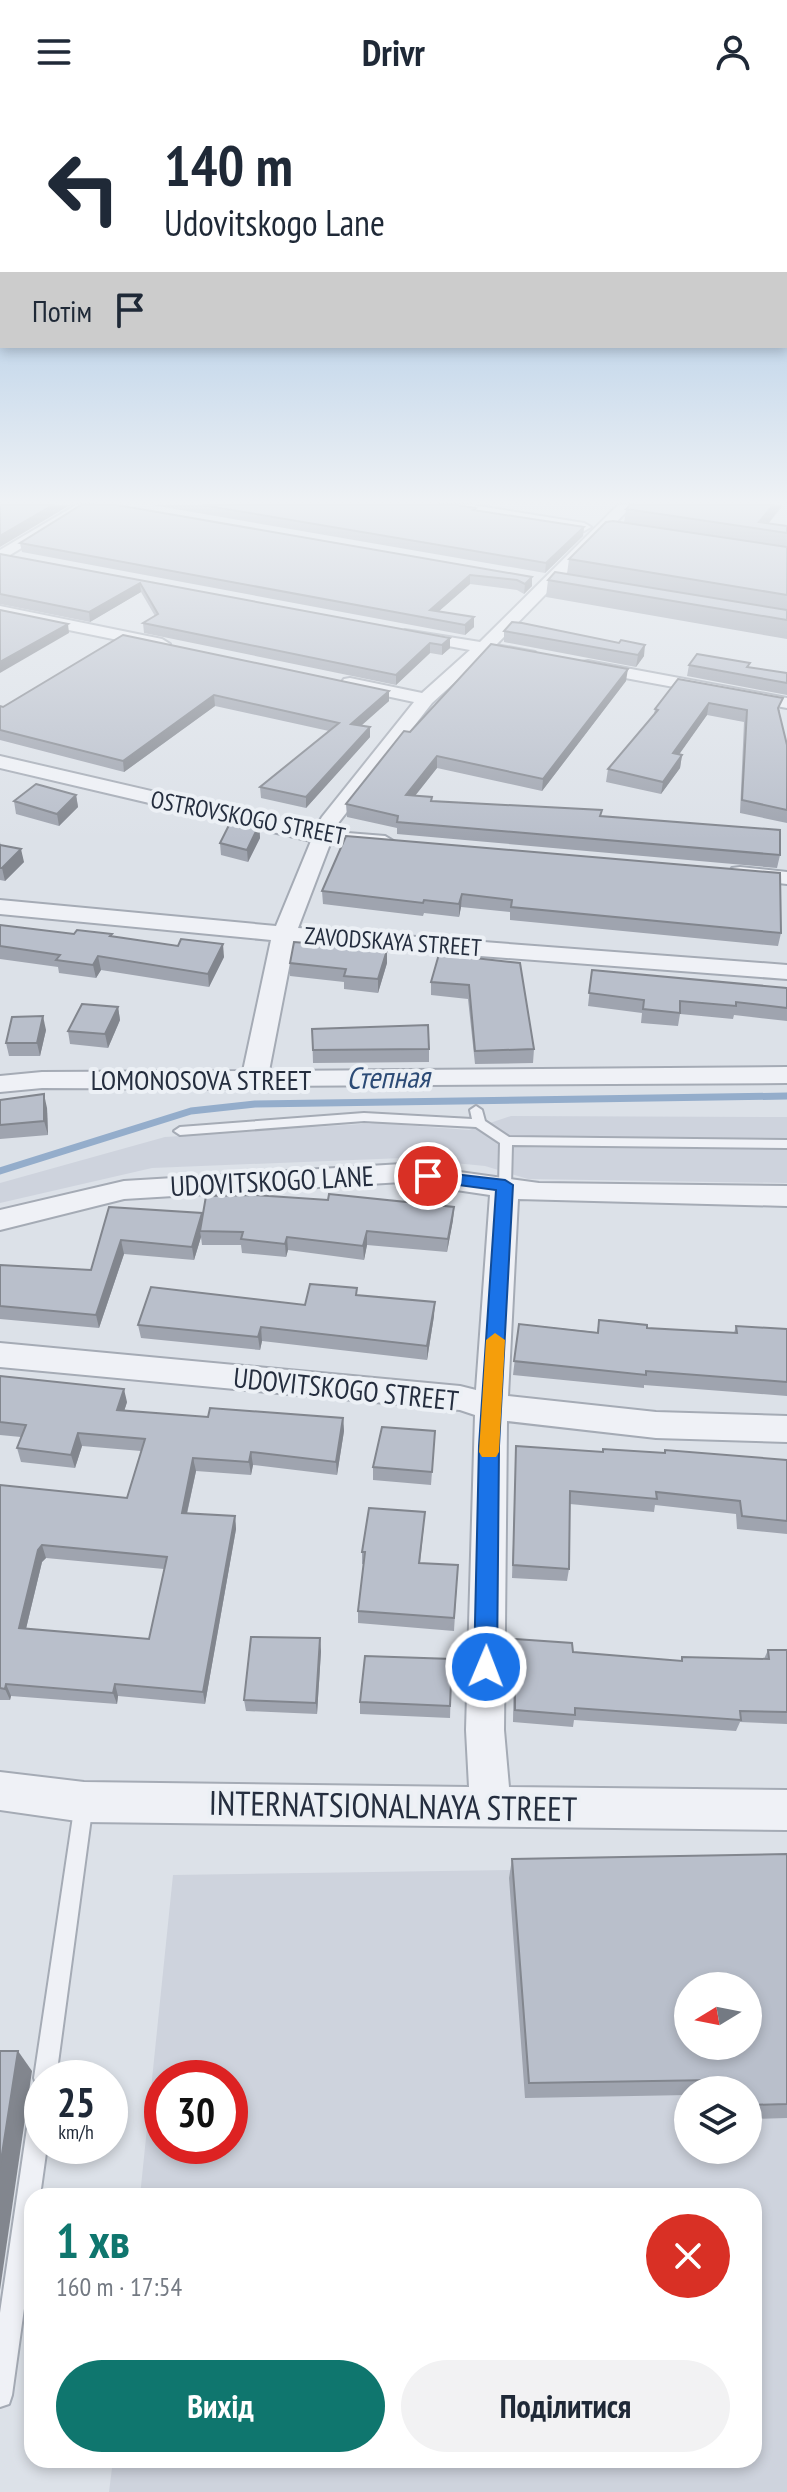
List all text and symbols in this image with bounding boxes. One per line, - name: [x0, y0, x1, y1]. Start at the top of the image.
- text: Drivr: [362, 29, 425, 76]
- icon: menu: [32, 30, 76, 74]
- icon: person: [711, 30, 755, 74]
- text: 140 m: [164, 129, 293, 201]
- icon: left: [32, 136, 136, 240]
- text: Udovitskogo Lane: [164, 199, 385, 246]
- icon: arrive: [108, 288, 152, 332]
- text: Потім: [32, 291, 92, 330]
- street label: OSTROVSKOGO STREET: [148, 783, 348, 852]
- street label: ZAVODSKAYA STREET: [303, 920, 483, 963]
- water label: Степная: [346, 1056, 432, 1097]
- street label: LOMONOSOVA STREET: [91, 1061, 312, 1098]
- pin: [394, 1142, 462, 1210]
- icon: arrive: [406, 1154, 450, 1198]
- street label: UDOVITSKOGO LANE: [169, 1157, 375, 1204]
- street label: UDOVITSKOGO STREET: [232, 1358, 461, 1419]
- position arrow: [444, 1625, 528, 1709]
- street label: INTERNATSIONALNAYA STREET: [209, 1780, 577, 1830]
- north arrow: [674, 1972, 762, 2060]
- map controls: [674, 1972, 762, 2164]
- speed limit sign: 30: [144, 2060, 248, 2164]
- text: 25: [57, 2076, 95, 2128]
- button: layers: [674, 2076, 762, 2164]
- text: km/h: [58, 2119, 94, 2145]
- text: 1 хв: [56, 2209, 130, 2271]
- button: close: [646, 2214, 730, 2298]
- text: 160 m · 17:54: [56, 2270, 182, 2303]
- button: Вихід: [56, 2360, 385, 2452]
- button: Поділитися: [401, 2360, 730, 2452]

